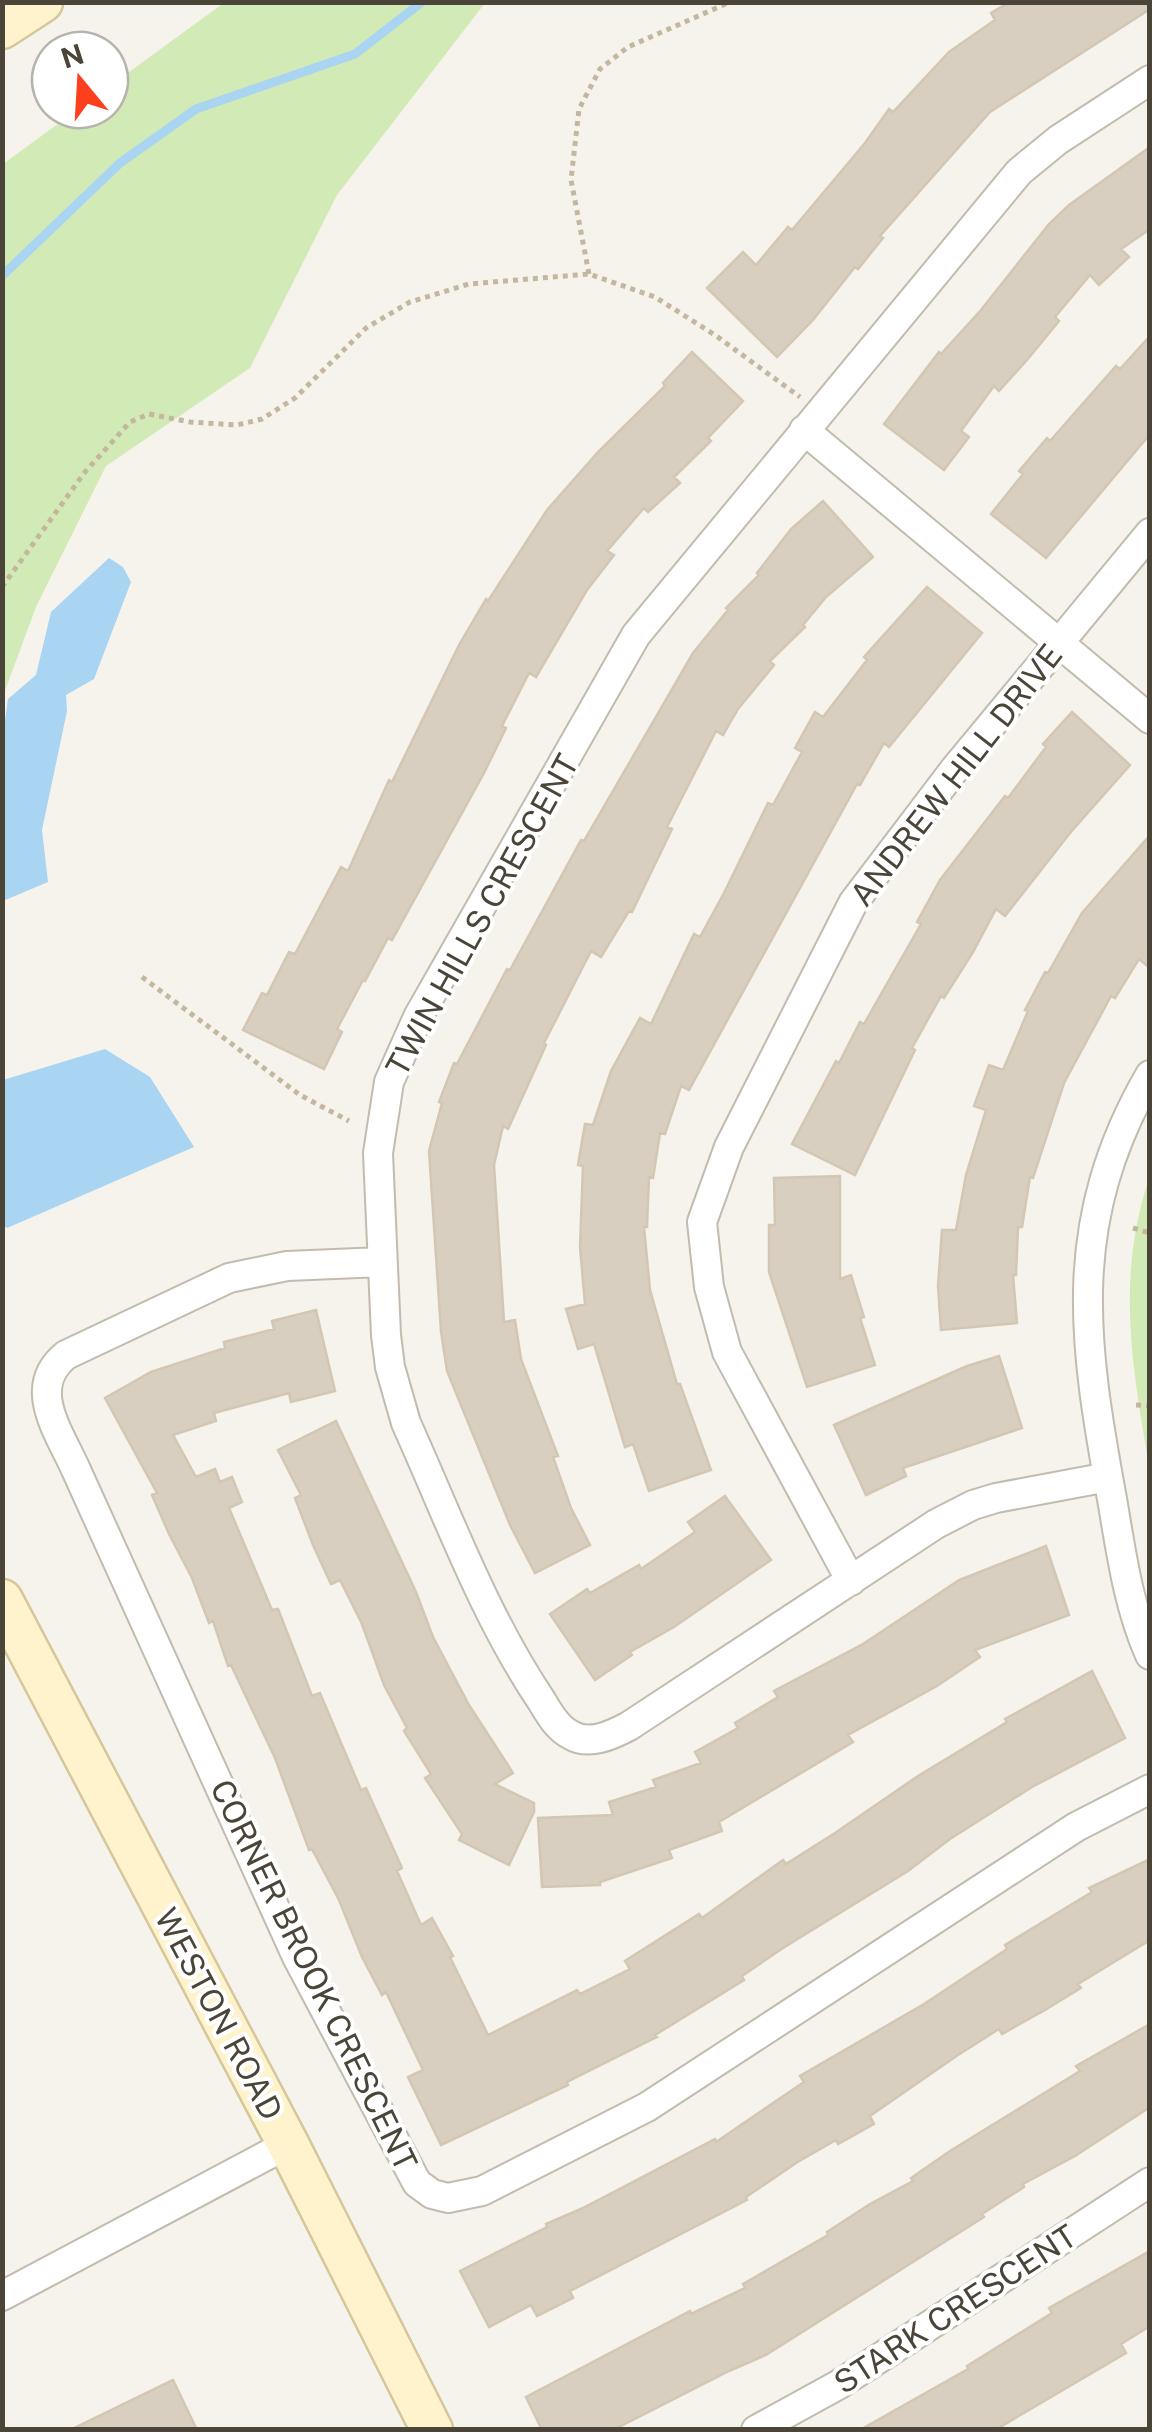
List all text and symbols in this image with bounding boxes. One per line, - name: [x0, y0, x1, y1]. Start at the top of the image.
- north arrow: [30, 30, 130, 130]
- text: N: [57, 37, 88, 75]
- street label: ANDREW HILL DRIVE: [842, 637, 1070, 913]
- street label: TWIN HILLS CRESCENT: [378, 748, 586, 1082]
- street label: CORNER BROOK CRESCENT: [203, 1774, 425, 2176]
- street label: WESTON ROAD: [148, 1902, 290, 2126]
- street label: STARK CRESCENT: [827, 2217, 1083, 2401]

